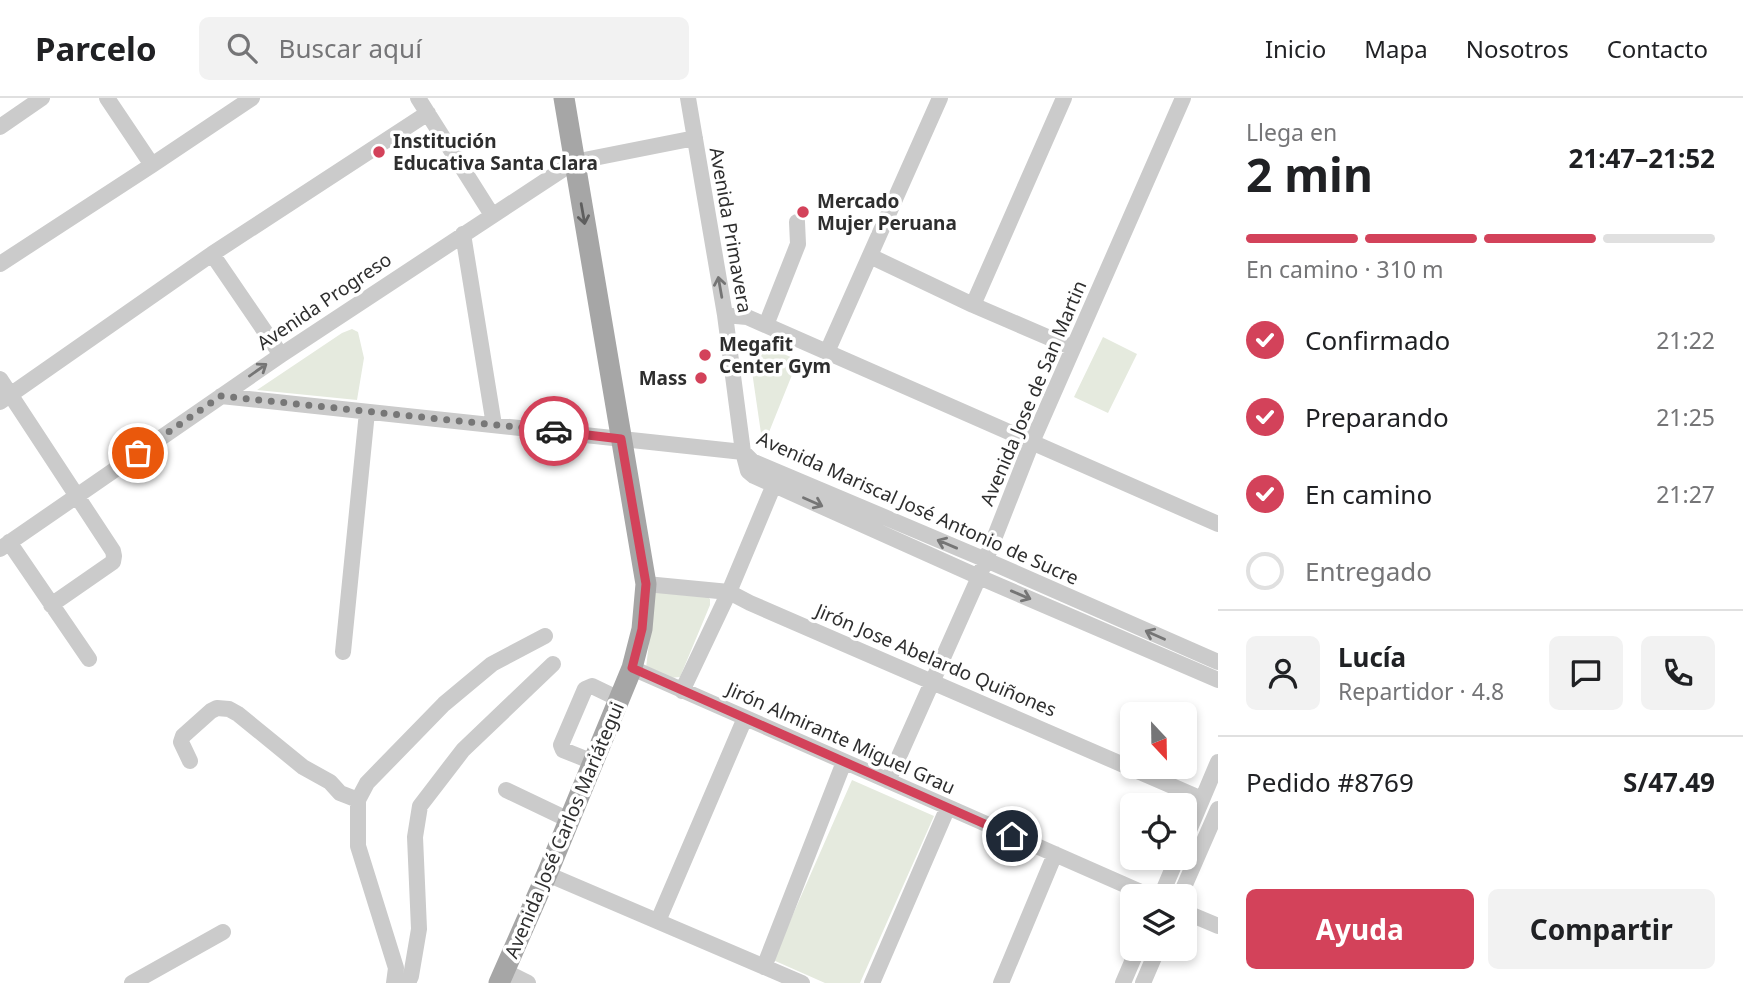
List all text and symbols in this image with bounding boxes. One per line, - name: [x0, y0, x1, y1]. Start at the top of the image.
- search box: [199, 17, 689, 80]
- text: Parcelo: [35, 26, 157, 71]
- icon: search: [223, 29, 261, 67]
- text: Buscar aquí: [279, 30, 422, 66]
- text: Inicio: [1265, 32, 1326, 65]
- text: Mapa: [1364, 32, 1428, 65]
- text: Nosotros: [1466, 32, 1569, 65]
- text: Contacto: [1607, 32, 1708, 65]
- text: Llega en: [1246, 116, 1337, 148]
- place label: Institución Educativa Santa Clara: [393, 128, 598, 176]
- text: 21:47–21:52: [1568, 140, 1715, 176]
- text: 2 min: [1246, 143, 1373, 205]
- marker: Institución Educativa Santa Clara: [371, 144, 387, 160]
- street label: Avenida Primavera: [704, 145, 758, 315]
- place label: Mercado Mujer Peruana: [817, 188, 957, 236]
- one-way arrow: [577, 202, 590, 225]
- marker: Mercado Mujer Peruana: [795, 204, 811, 220]
- street label: Avenida Progreso: [252, 246, 396, 356]
- text: En camino · 310 m: [1246, 253, 1444, 285]
- one-way arrow: [713, 276, 726, 299]
- street label: Avenida Jose de San Martin: [974, 276, 1092, 510]
- icon: check: [1246, 321, 1284, 359]
- text: Confirmado: [1305, 322, 1450, 358]
- text: 21:22: [1656, 324, 1715, 356]
- place label: Megafit Center Gym: [719, 331, 831, 379]
- marker: Megafit Center Gym: [697, 347, 713, 363]
- one-way arrow: [248, 363, 267, 377]
- place label: Mass: [639, 365, 687, 391]
- marker: Mass: [693, 370, 709, 386]
- courier: [519, 396, 589, 466]
- icon: check: [1246, 398, 1284, 436]
- text: Preparando: [1305, 399, 1449, 435]
- text: 21:25: [1656, 401, 1715, 433]
- icon: car: [535, 412, 573, 450]
- pin: [108, 423, 168, 483]
- street label: Avenida Mariscal José Antonio de Sucre: [753, 425, 1083, 591]
- icon: bag: [119, 434, 157, 472]
- icon: check: [1246, 475, 1284, 513]
- text: En camino: [1305, 476, 1432, 512]
- text: 21:27: [1656, 478, 1715, 510]
- one-way arrow: [802, 496, 823, 509]
- one-way arrow: [937, 537, 958, 550]
- text: Entregado: [1305, 553, 1432, 589]
- one-way arrow: [1010, 589, 1031, 602]
- street label: Jirón Jose Abelardo Quiñones: [810, 597, 1060, 723]
- one-way arrow: [1145, 628, 1167, 641]
- button: person: [1246, 636, 1320, 710]
- button: chat: [1549, 636, 1623, 710]
- button: phone: [1641, 636, 1715, 710]
- text: Lucía: [1338, 639, 1406, 675]
- street label: Jirón Almirante Miguel Grau: [721, 675, 959, 800]
- text: Repartidor · 4.8: [1338, 675, 1504, 707]
- street label: Avenida José Carlos Mariátegui: [498, 698, 630, 962]
- north arrow: [1120, 702, 1197, 779]
- map controls: [1120, 702, 1197, 961]
- text: Pedido #8769: [1246, 764, 1414, 800]
- text: S/47.49: [1623, 764, 1715, 800]
- button: locate: [1120, 793, 1197, 870]
- pin: [982, 806, 1042, 866]
- icon: home: [993, 817, 1031, 855]
- button: layers: [1120, 884, 1197, 961]
- button: Ayuda: [1246, 889, 1474, 969]
- button: Compartir: [1488, 889, 1715, 969]

